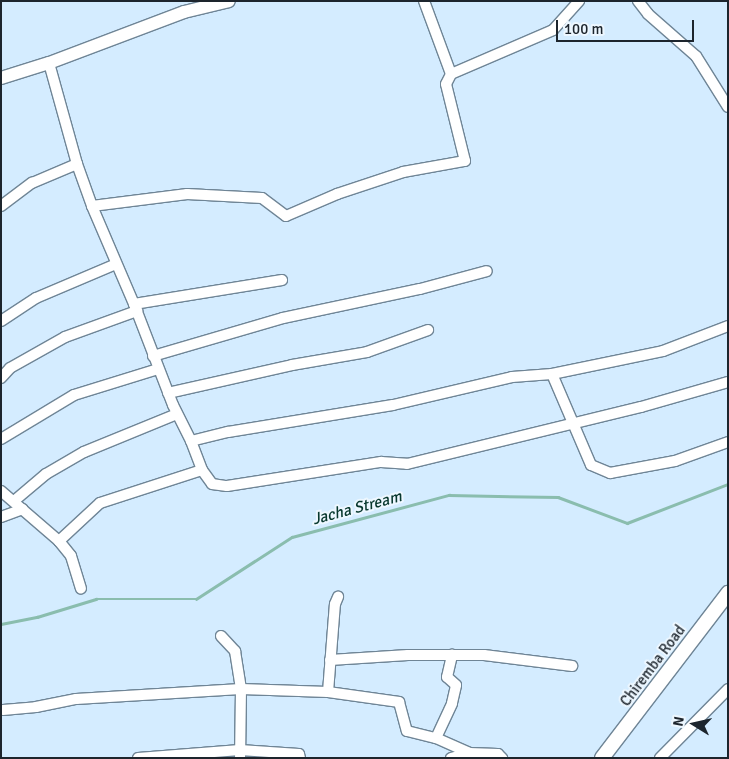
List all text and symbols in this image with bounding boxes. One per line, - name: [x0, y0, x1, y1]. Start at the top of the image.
- scale bar: [559, 10, 696, 42]
- text: 100 m: [564, 20, 604, 38]
- water label: Jacha Stream: [310, 487, 404, 529]
- street label: Chiremba Road: [617, 622, 689, 710]
- north arrow: [669, 699, 719, 749]
- text: N: [670, 715, 688, 728]

